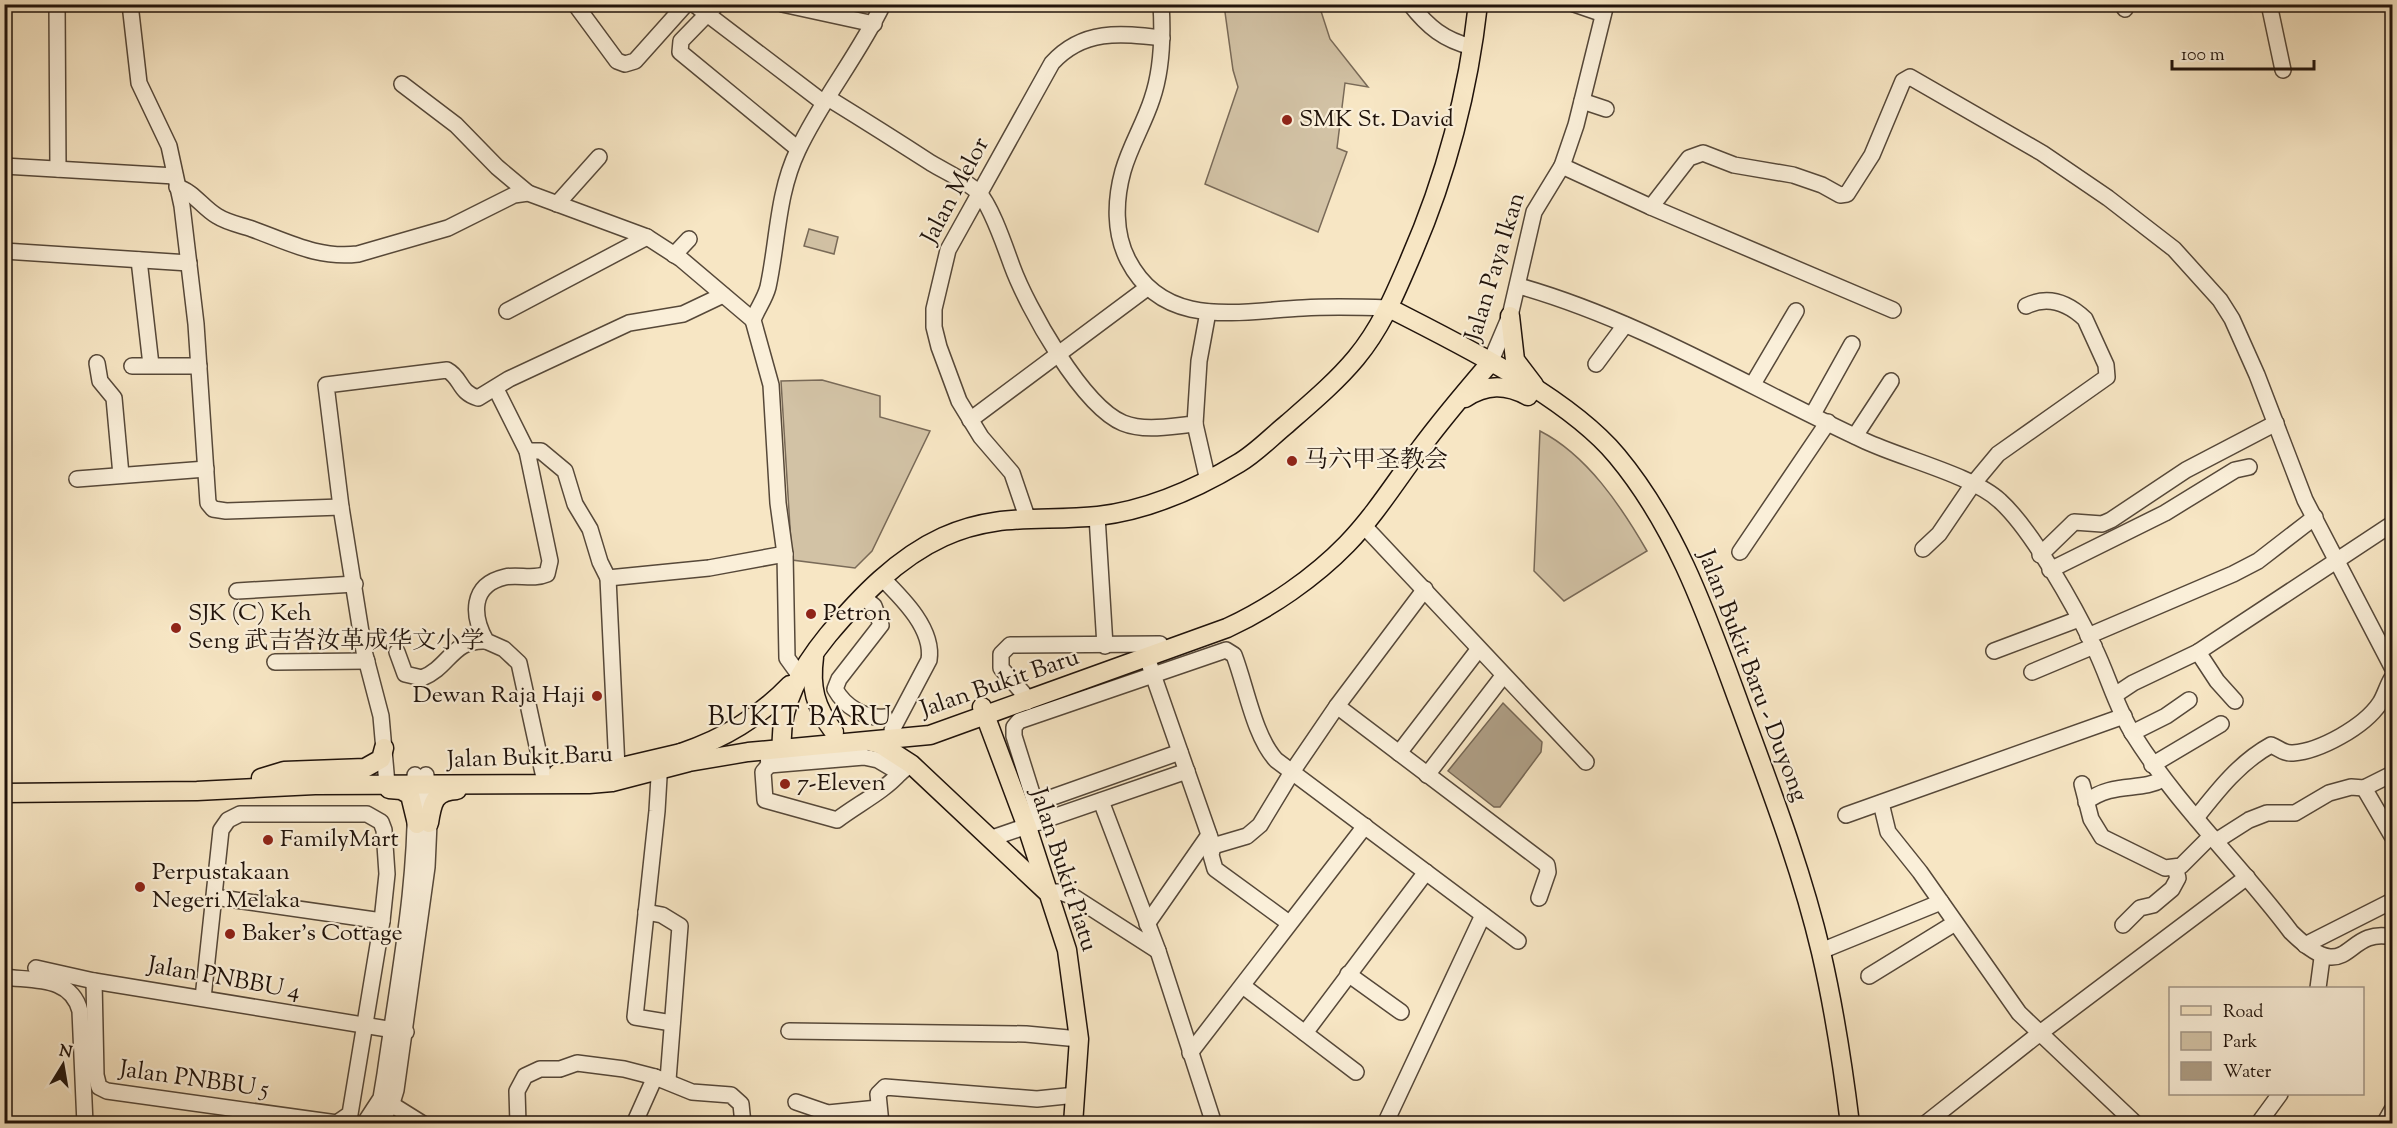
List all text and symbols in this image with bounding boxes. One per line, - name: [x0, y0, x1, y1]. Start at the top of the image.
- scale bar: [2172, 33, 2314, 71]
- text: 100 m: [2181, 43, 2225, 69]
- place label: SMK St. David: [1299, 103, 1454, 137]
- marker: SMK St. David: [1280, 113, 1294, 127]
- street label: Jalan Melor: [913, 132, 998, 252]
- street label: Jalan Paya Ikan: [1457, 188, 1535, 347]
- place label: 马六甲圣教会: [1304, 444, 1448, 478]
- marker: 马六甲圣教会: [1285, 454, 1299, 468]
- street label: Jalan Bukit Baru - Duyong: [1688, 543, 1816, 807]
- place label: SJK (C) Keh Seng 武吉峇汝革成华文小学: [188, 597, 484, 659]
- place label: Petron: [823, 597, 891, 631]
- marker: Petron: [804, 607, 818, 621]
- marker: SJK (C) Keh Seng 武吉峇汝革成华文小学: [169, 621, 183, 635]
- street label: Jalan Bukit Baru: [914, 641, 1084, 728]
- place label: Dewan Raja Haji: [413, 679, 585, 713]
- marker: Dewan Raja Haji: [590, 689, 604, 703]
- district label: BUKIT BARU: [707, 699, 893, 738]
- street label: Jalan Bukit Baru: [445, 738, 614, 778]
- place label: 7-Eleven: [797, 767, 886, 801]
- marker: 7-Eleven: [778, 777, 792, 791]
- street label: Jalan Bukit Piatu: [1020, 782, 1105, 956]
- place label: FamilyMart: [280, 823, 399, 857]
- marker: FamilyMart: [261, 833, 275, 847]
- place label: Perpustakaan Negeri Melaka: [152, 856, 300, 918]
- marker: Perpustakaan Negeri Melaka: [133, 880, 147, 894]
- place label: Baker's Cottage: [242, 917, 403, 951]
- marker: Baker's Cottage: [223, 927, 237, 941]
- street label: Jalan PNBBU 4: [143, 949, 303, 1009]
- legend: [2169, 987, 2364, 1095]
- text: Road: [2223, 1000, 2263, 1026]
- text: Park: [2223, 1030, 2258, 1056]
- north arrow: [33, 1035, 93, 1095]
- text: N: [57, 1040, 74, 1065]
- street label: Jalan PNBBU 5: [115, 1052, 271, 1107]
- text: Water: [2223, 1060, 2272, 1086]

